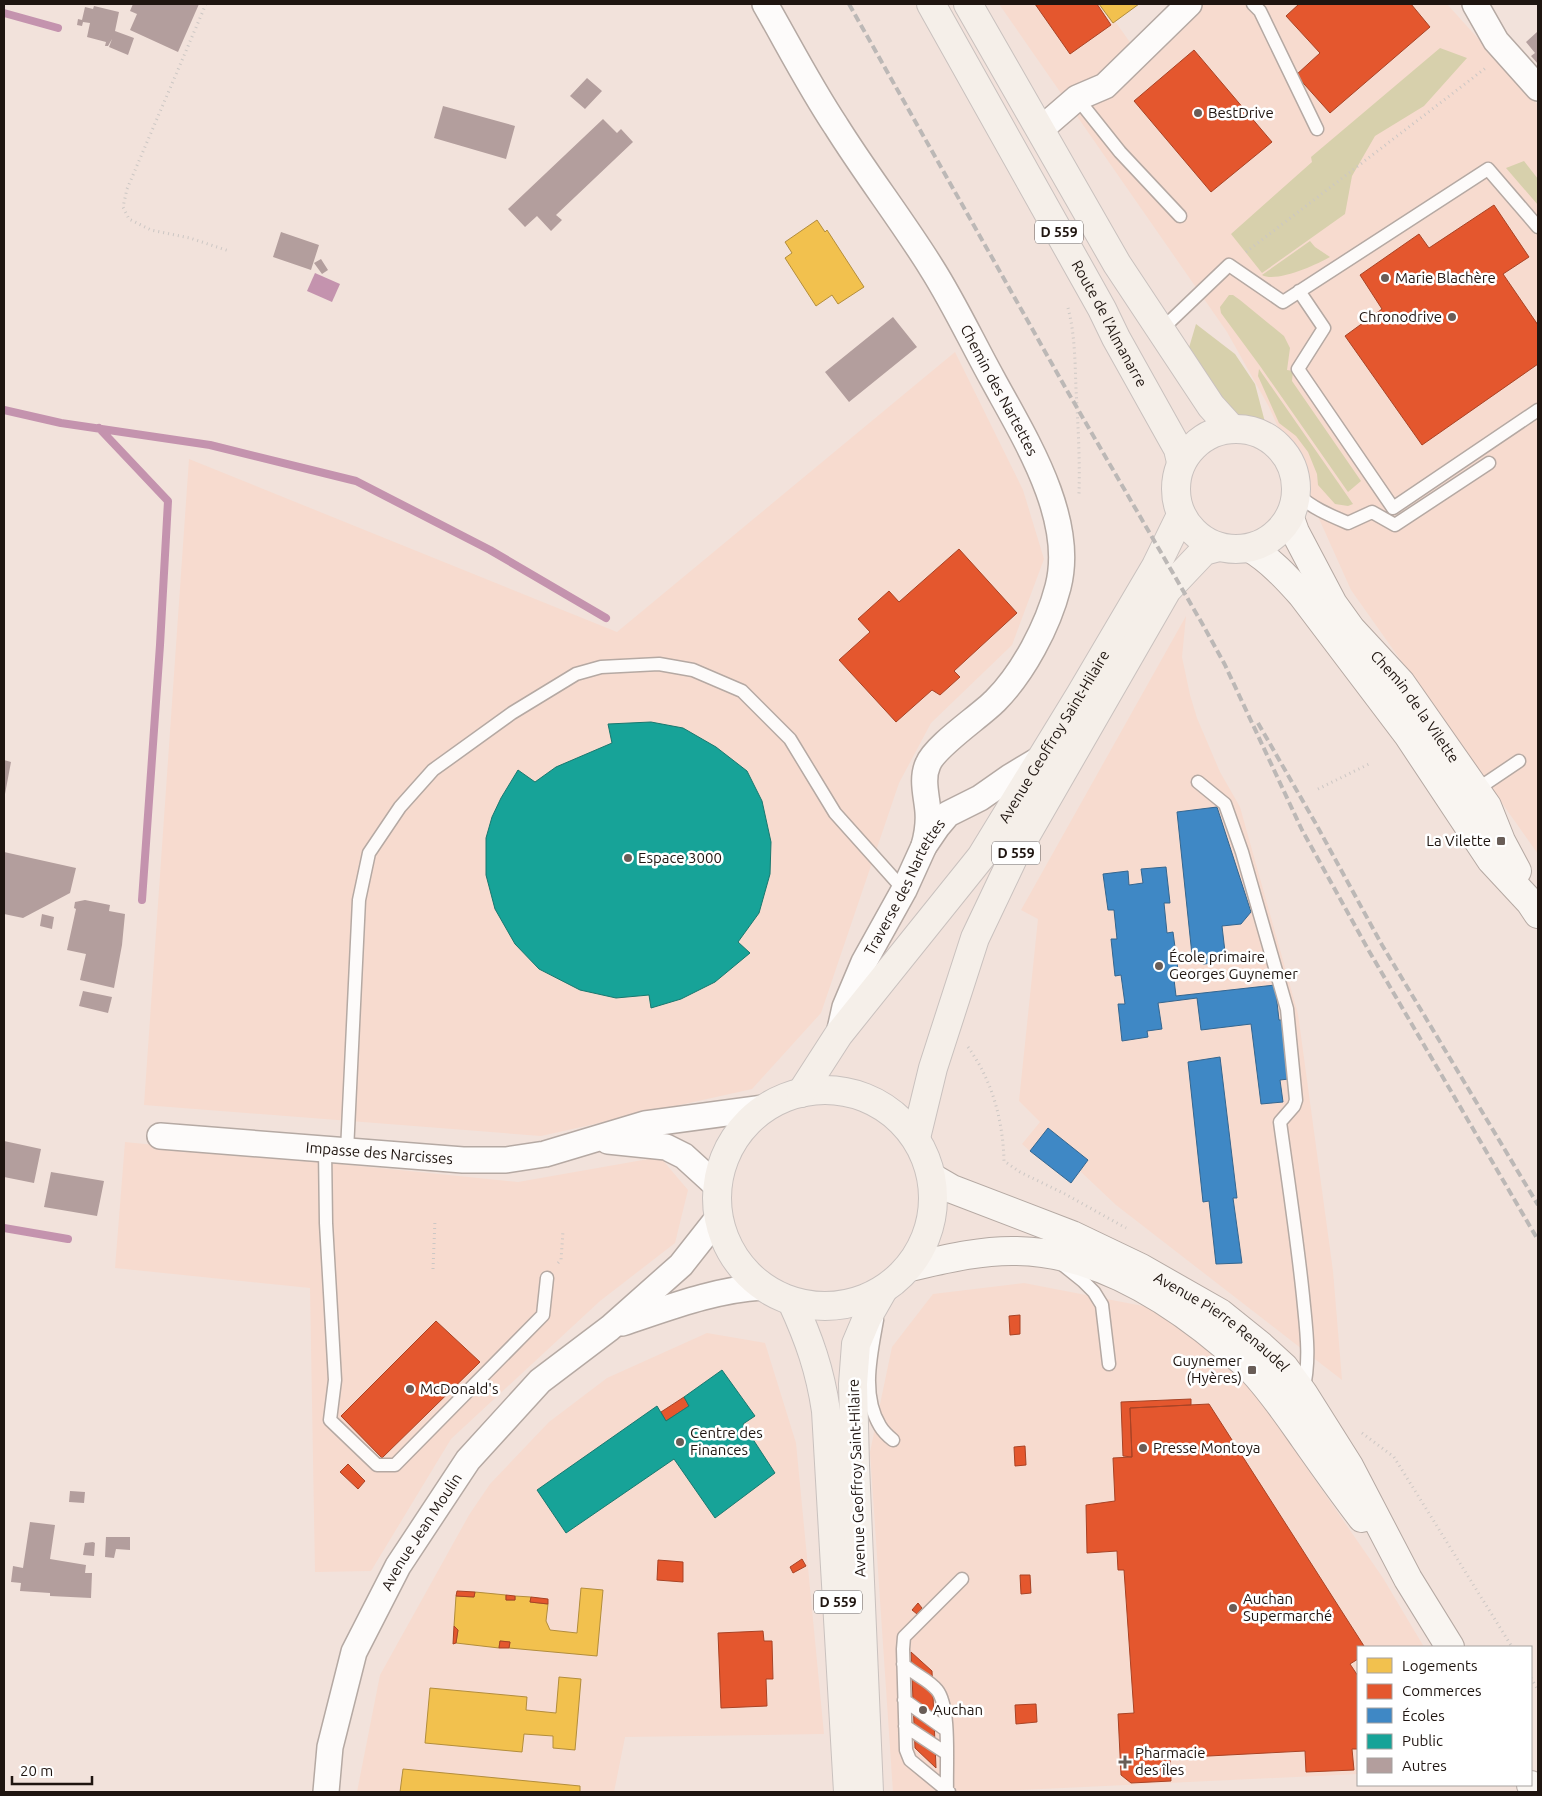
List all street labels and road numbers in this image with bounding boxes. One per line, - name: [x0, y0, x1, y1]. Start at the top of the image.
- road number: D 559: [1035, 220, 1083, 243]
- street label: Route de l'Almanarre: [1068, 257, 1151, 390]
- street label: Chemin des Nartettes: [957, 322, 1041, 459]
- street label: Avenue Geoffroy Saint-Hilaire: [995, 647, 1112, 826]
- street label: Chemin de la Vilette: [1367, 647, 1463, 766]
- street label: Traverse des Nartettes: [861, 815, 948, 958]
- road number: D 559: [992, 841, 1040, 864]
- street label: Impasse des Narcisses: [305, 1139, 454, 1167]
- street label: Avenue Pierre Renaudel: [1151, 1268, 1293, 1374]
- street label: Avenue Geoffroy Saint-Hilaire: [845, 1379, 868, 1577]
- street label: Avenue Jean Moulin: [378, 1470, 465, 1593]
- road number: D 559: [814, 1590, 862, 1614]

